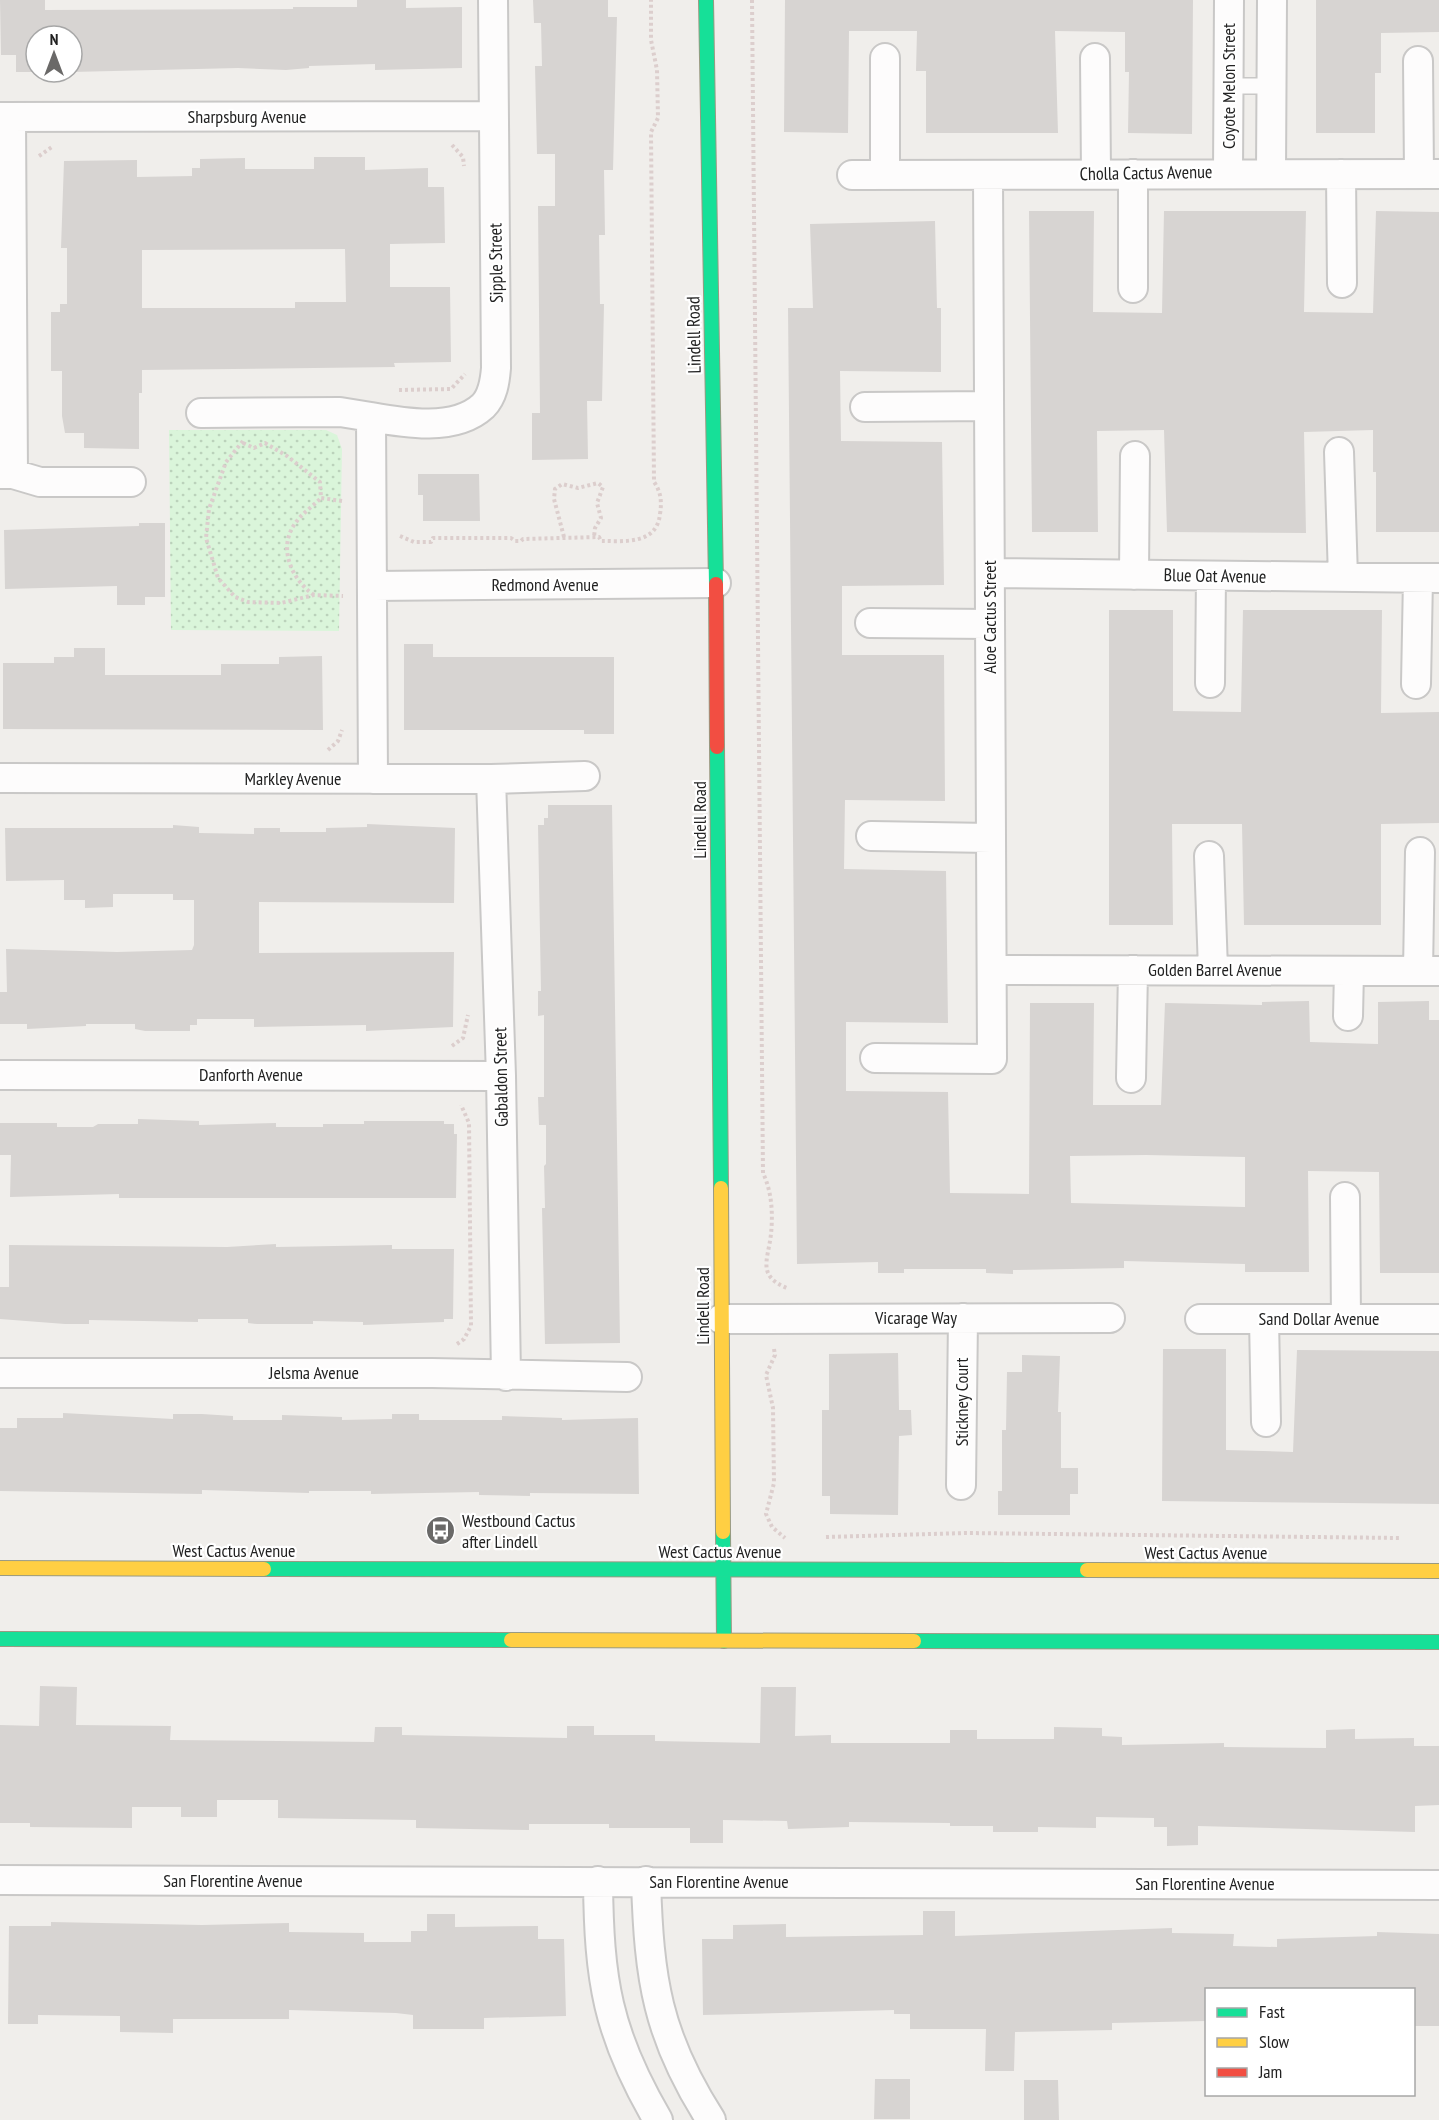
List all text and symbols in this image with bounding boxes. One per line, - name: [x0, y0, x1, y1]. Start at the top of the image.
- street label: Coyote Melon Street: [1217, 23, 1240, 149]
- north arrow: [24, 24, 84, 84]
- text: N: [50, 29, 58, 49]
- street label: Sharpsburg Avenue: [188, 105, 306, 128]
- street label: Cholla Cactus Avenue: [1079, 160, 1213, 185]
- street label: Sipple Street: [483, 223, 508, 303]
- street label: Lindell Road: [681, 296, 706, 374]
- street label: Aloe Cactus Street: [978, 560, 1001, 674]
- street label: Blue Oat Avenue: [1164, 563, 1267, 588]
- street label: Redmond Avenue: [491, 573, 599, 596]
- street label: Markley Avenue: [244, 767, 342, 790]
- street label: Lindell Road: [688, 781, 711, 859]
- street label: Golden Barrel Avenue: [1148, 958, 1282, 981]
- street label: Gabaldon Street: [488, 1027, 513, 1127]
- street label: Danforth Avenue: [199, 1063, 303, 1086]
- street label: Lindell Road: [691, 1267, 714, 1345]
- street label: Vicarage Way: [874, 1306, 957, 1329]
- street label: Sand Dollar Avenue: [1258, 1307, 1380, 1330]
- street label: Stickney Court: [950, 1358, 973, 1446]
- street label: Jelsma Avenue: [268, 1361, 359, 1384]
- place label: Westbound Cactus after Lindell: [462, 1509, 575, 1553]
- bus stop icon: Westbound Cactus after Lindell: [425, 1515, 457, 1547]
- street label: West Cactus Avenue: [172, 1539, 296, 1562]
- street label: West Cactus Avenue: [658, 1540, 782, 1563]
- street label: West Cactus Avenue: [1144, 1541, 1268, 1564]
- street label: San Florentine Avenue: [163, 1869, 303, 1892]
- street label: San Florentine Avenue: [649, 1870, 789, 1893]
- street label: San Florentine Avenue: [1135, 1872, 1275, 1895]
- legend: [1205, 1988, 1415, 2096]
- text: Fast: [1259, 2000, 1285, 2023]
- text: Slow: [1259, 2030, 1290, 2053]
- text: Jam: [1258, 2060, 1282, 2083]

